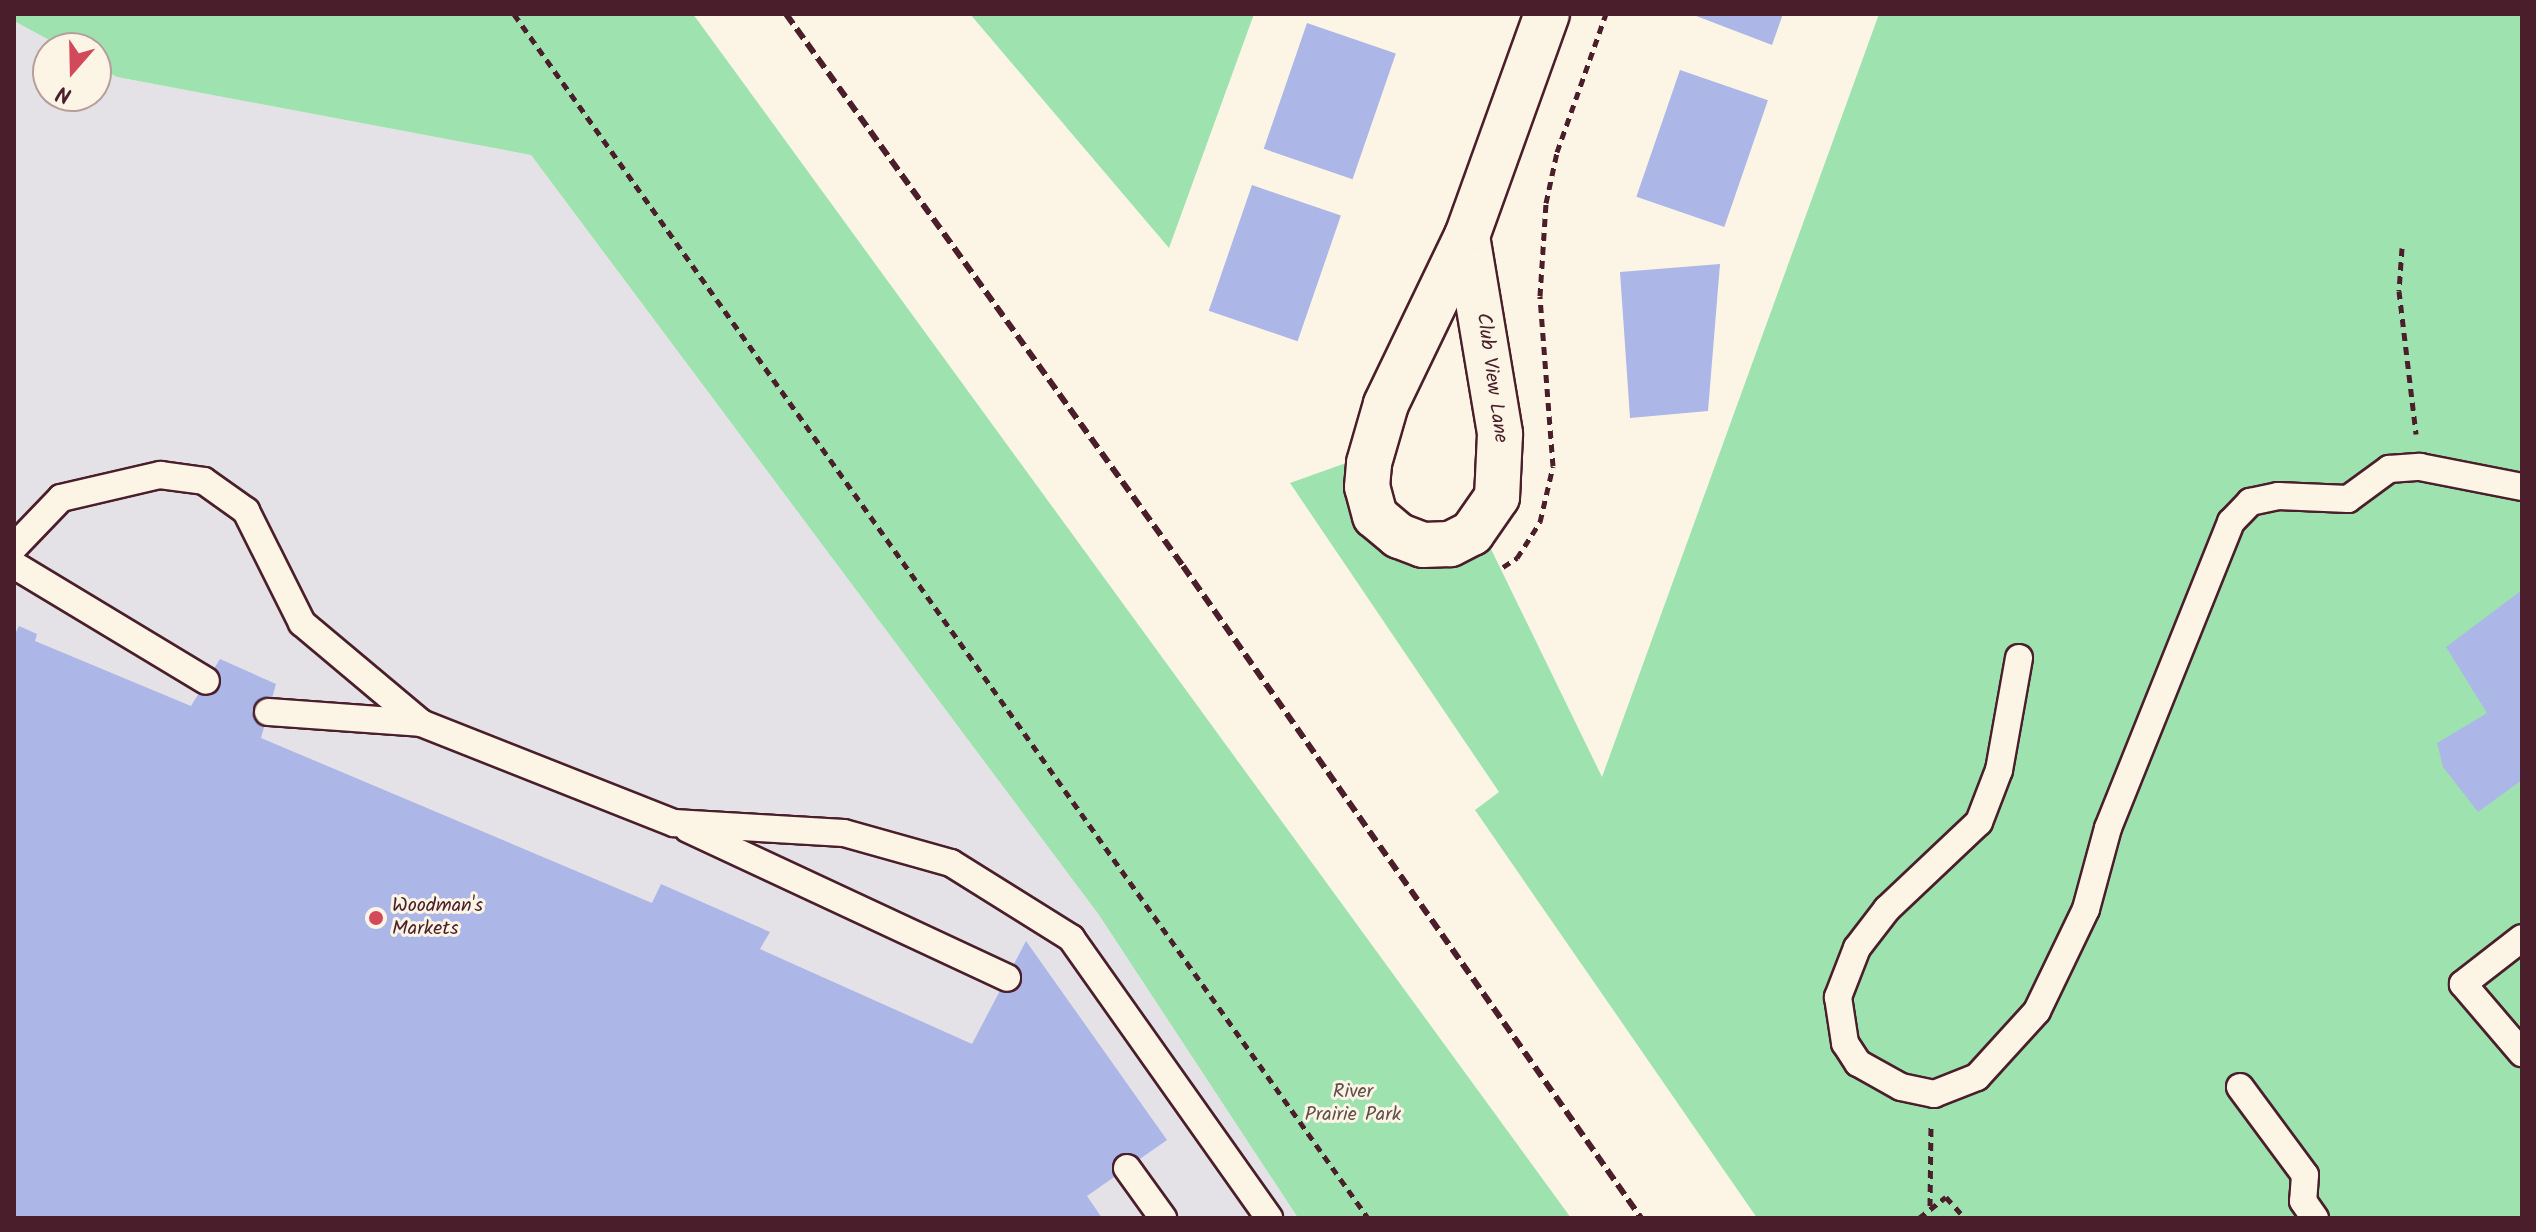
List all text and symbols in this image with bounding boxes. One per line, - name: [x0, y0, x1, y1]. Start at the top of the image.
- north arrow: [32, 32, 112, 112]
- text: N: [52, 74, 77, 112]
- street label: Club View Lane: [1470, 312, 1512, 444]
- place label: Woodman's Markets: [392, 894, 483, 941]
- marker: Woodman's Markets: [367, 909, 385, 927]
- park label: River Prairie Park: [1305, 1080, 1401, 1127]

